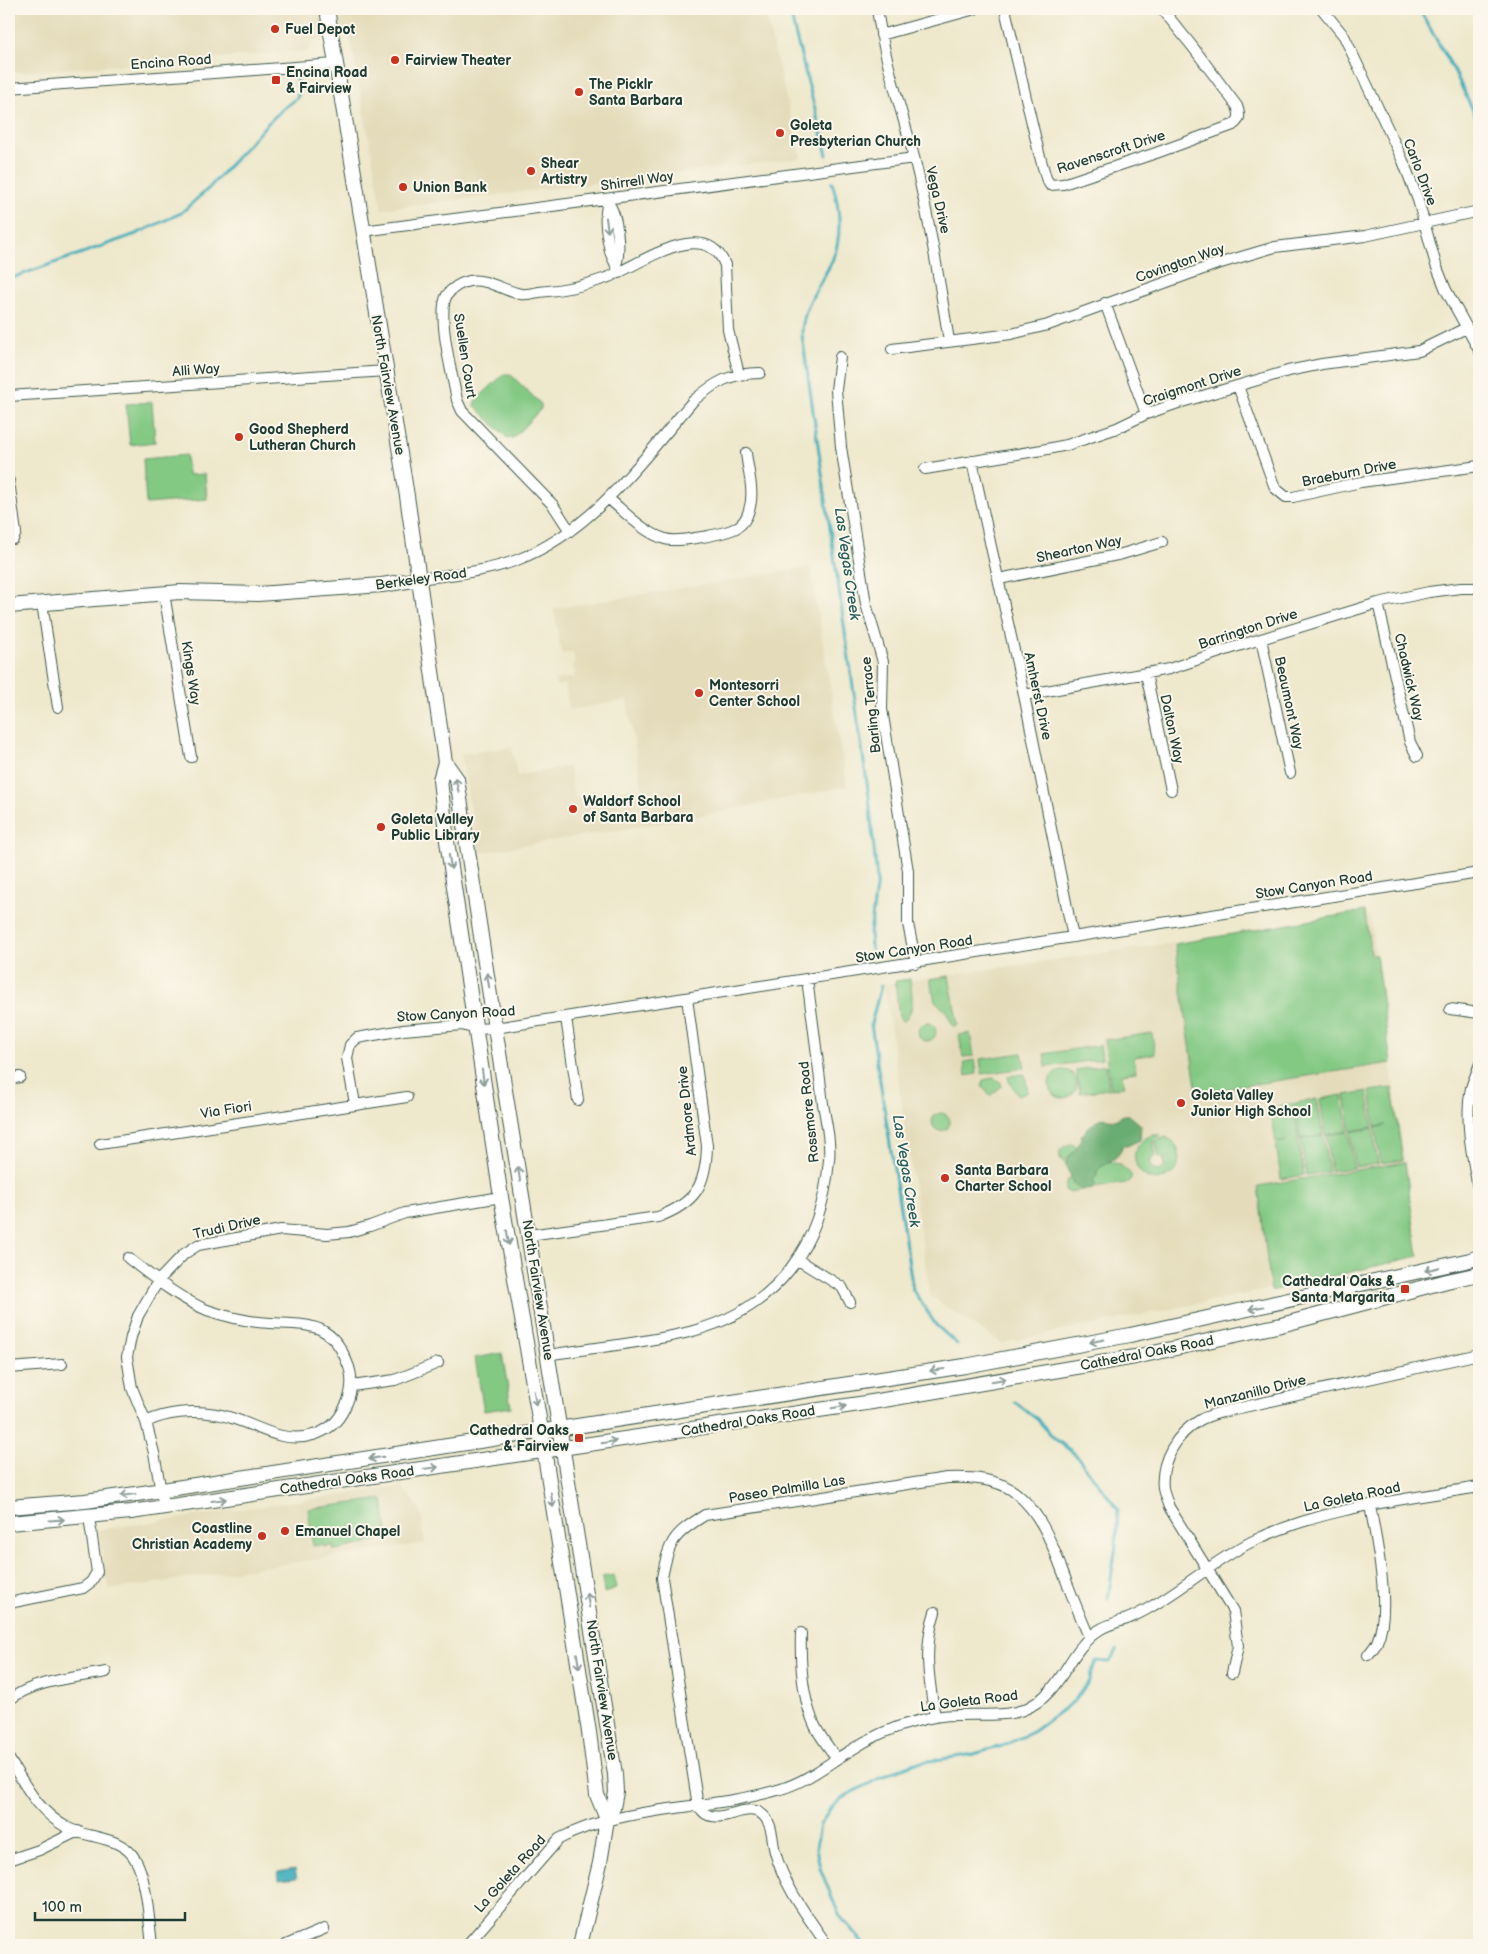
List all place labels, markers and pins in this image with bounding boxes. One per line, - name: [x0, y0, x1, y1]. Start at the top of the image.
- place label: Fuel Depot: [285, 21, 355, 38]
- marker: Fuel Depot: [269, 23, 281, 35]
- place label: Fairview Theater: [405, 52, 511, 69]
- marker: Fairview Theater: [389, 54, 401, 66]
- place label: Encina Road & Fairview: [286, 64, 367, 97]
- marker: Encina Road & Fairview: [270, 74, 282, 86]
- place label: The Picklr Santa Barbara: [589, 76, 683, 109]
- marker: The Picklr Santa Barbara: [573, 86, 585, 98]
- place label: Goleta Presbyterian Church: [790, 117, 921, 150]
- marker: Goleta Presbyterian Church: [774, 127, 786, 139]
- place label: Shear Artistry: [540, 155, 588, 188]
- marker: Shear Artistry: [525, 165, 537, 177]
- place label: Union Bank: [413, 179, 487, 196]
- marker: Union Bank: [397, 181, 409, 193]
- place label: Good Shepherd Lutheran Church: [249, 421, 356, 454]
- marker: Good Shepherd Lutheran Church: [233, 431, 245, 443]
- place label: Montesorri Center School: [709, 677, 800, 710]
- marker: Montesorri Center School: [693, 687, 705, 699]
- place label: Waldorf School of Santa Barbara: [583, 793, 694, 826]
- marker: Waldorf School of Santa Barbara: [567, 803, 579, 815]
- place label: Goleta Valley Public Library: [391, 811, 480, 844]
- marker: Goleta Valley Public Library: [375, 821, 387, 833]
- place label: Goleta Valley Junior High School: [1191, 1087, 1311, 1120]
- marker: Goleta Valley Junior High School: [1175, 1097, 1187, 1109]
- place label: Santa Barbara Charter School: [955, 1162, 1052, 1195]
- marker: Santa Barbara Charter School: [939, 1172, 951, 1184]
- place label: Cathedral Oaks & Santa Margarita: [1282, 1273, 1395, 1306]
- marker: Cathedral Oaks & Santa Margarita: [1399, 1283, 1411, 1295]
- place label: Cathedral Oaks & Fairview: [469, 1422, 570, 1455]
- marker: Cathedral Oaks & Fairview: [573, 1432, 585, 1444]
- place label: Coastline Christian Academy: [132, 1520, 253, 1553]
- place label: Emanuel Chapel: [295, 1523, 400, 1540]
- marker: Emanuel Chapel: [279, 1525, 291, 1537]
- marker: Coastline Christian Academy: [256, 1530, 268, 1542]

